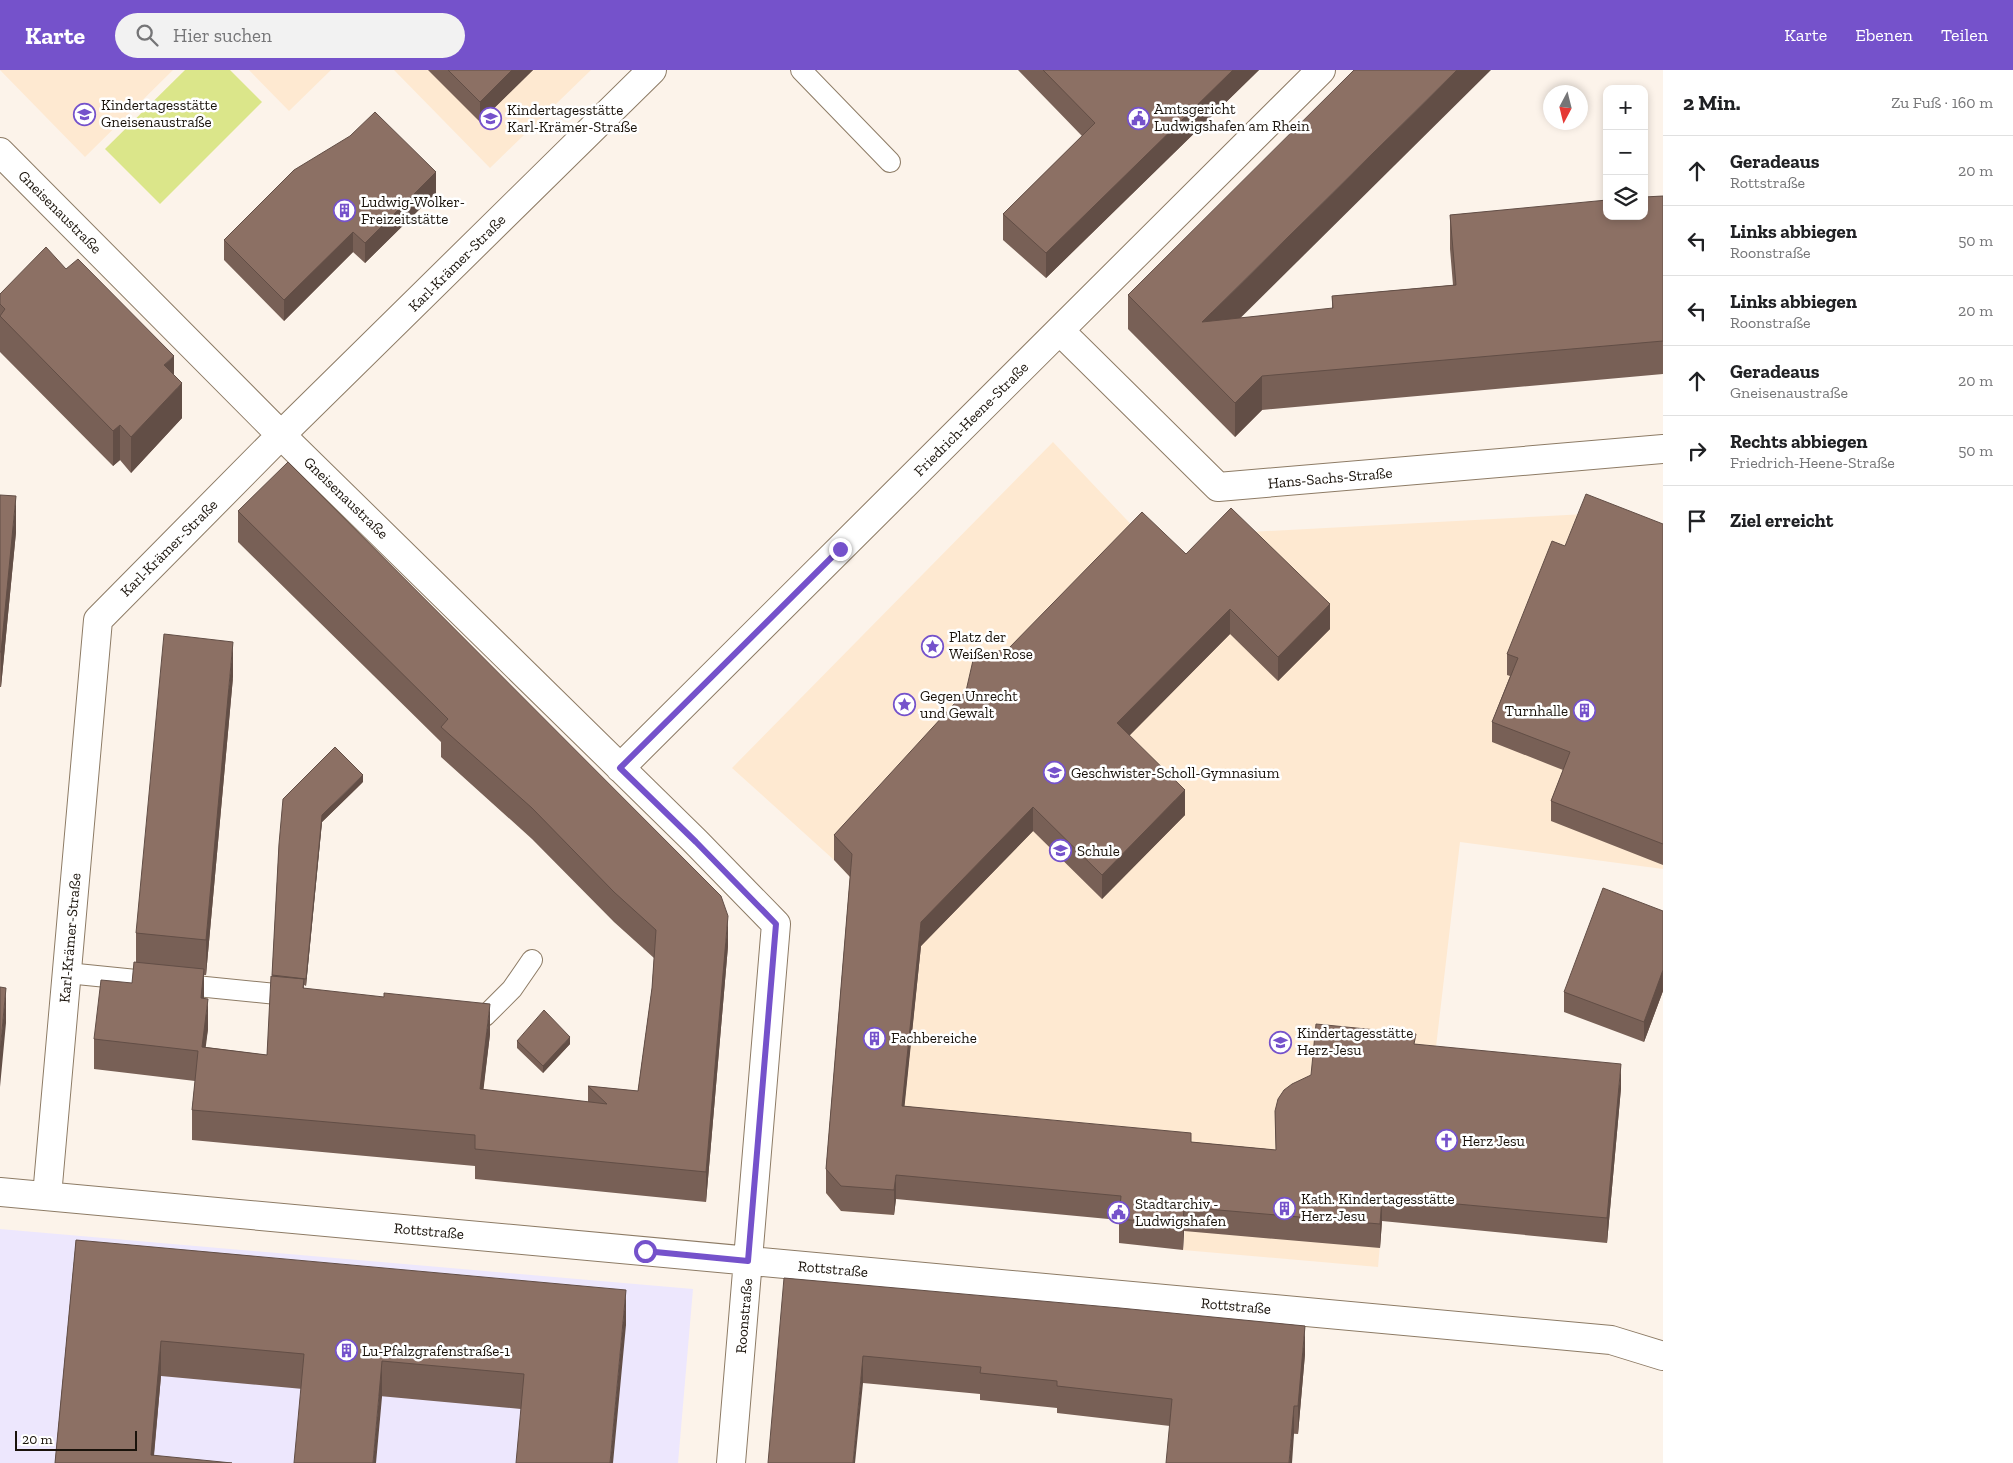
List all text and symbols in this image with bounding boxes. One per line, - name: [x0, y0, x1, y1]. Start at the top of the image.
- search box: [115, 13, 465, 58]
- text: Karte: [25, 21, 85, 50]
- icon: search: [133, 21, 161, 49]
- text: Hier suchen: [173, 24, 272, 47]
- text: Karte: [1784, 24, 1827, 46]
- text: Ebenen: [1855, 24, 1913, 46]
- text: Teilen: [1941, 24, 1988, 46]
- north arrow: [1543, 85, 1588, 130]
- map controls: [1603, 85, 1648, 220]
- button: +: [1603, 85, 1648, 130]
- text: 2 Min.: [1683, 90, 1740, 115]
- text: Zu Fuß · 160 m: [1891, 93, 1993, 112]
- place label: Kindertagesstätte Gneisenaustraße: [101, 96, 217, 131]
- place label: Amtsgericht Ludwigshafen am Rhein: [1154, 100, 1310, 135]
- place label: Kindertagesstätte Karl-Krämer-Straße: [507, 101, 637, 136]
- school or university icon: Kindertagesstätte Gneisenaustraße: [73, 102, 97, 126]
- public building icon: Amtsgericht Ludwigshafen am Rhein: [1126, 106, 1150, 130]
- school or university icon: Kindertagesstätte Karl-Krämer-Straße: [479, 107, 503, 131]
- button: −: [1603, 130, 1648, 175]
- text: Geradeaus: [1730, 150, 1820, 173]
- icon: ahead: [1683, 157, 1711, 185]
- text: 20 m: [1958, 161, 1993, 180]
- street label: Gneisenaustraße: [15, 167, 105, 257]
- text: Rottstraße: [1730, 173, 1805, 192]
- button: layers: [1603, 175, 1648, 220]
- place label: Ludwig-Wolker- Freizeitstätte: [361, 193, 465, 228]
- building icon: Ludwig-Wolker- Freizeitstätte: [333, 199, 357, 223]
- street label: Karl-Krämer-Straße: [405, 211, 509, 315]
- text: Links abbiegen: [1730, 220, 1857, 243]
- icon: left: [1683, 227, 1711, 255]
- text: 50 m: [1958, 231, 1993, 250]
- text: Roonstraße: [1730, 243, 1811, 262]
- text: Links abbiegen: [1730, 290, 1857, 313]
- icon: left: [1683, 297, 1711, 325]
- text: 20 m: [1958, 301, 1993, 320]
- text: Roonstraße: [1730, 313, 1811, 332]
- street label: Friedrich-Heene-Straße: [910, 358, 1032, 480]
- text: Geradeaus: [1730, 360, 1820, 383]
- icon: ahead: [1683, 367, 1711, 395]
- text: 20 m: [1958, 371, 1993, 390]
- text: Gneisenaustraße: [1730, 383, 1848, 402]
- text: Rechts abbiegen: [1730, 430, 1868, 453]
- icon: right: [1683, 437, 1711, 465]
- text: 50 m: [1958, 441, 1993, 460]
- street label: Gneisenaustraße: [300, 453, 392, 543]
- text: Friedrich-Heene-Straße: [1730, 453, 1895, 472]
- street label: Hans-Sachs-Straße: [1267, 464, 1393, 492]
- street label: Karl-Krämer-Straße: [117, 496, 221, 600]
- icon: arrive: [1683, 507, 1711, 535]
- text: Ziel erreicht: [1730, 509, 1833, 532]
- route end: [829, 538, 852, 561]
- place label: Platz der Weißen Rose: [949, 628, 1033, 663]
- place icon: Platz der Weißen Rose: [921, 634, 945, 658]
- place label: Gegen Unrecht und Gewalt: [920, 687, 1018, 722]
- place icon: Gegen Unrecht und Gewalt: [892, 693, 916, 717]
- building icon: Turnhalle: [1572, 699, 1596, 723]
- place label: Turnhalle: [1505, 702, 1568, 720]
- school or university icon: Geschwister-Scholl-Gymnasium: [1043, 761, 1067, 785]
- place label: Geschwister-Scholl-Gymnasium: [1071, 764, 1279, 782]
- school or university icon: Schule: [1049, 839, 1073, 863]
- place label: Schule: [1077, 842, 1120, 860]
- street label: Karl-Krämer-Straße: [55, 872, 85, 1004]
- place label: Kindertagesstätte Herz-Jesu: [1297, 1024, 1413, 1059]
- building icon: Fachbereiche: [863, 1026, 887, 1050]
- place label: Fachbereiche: [891, 1029, 977, 1047]
- school or university icon: Kindertagesstätte Herz-Jesu: [1269, 1030, 1293, 1054]
- church icon: Herz Jesu: [1434, 1129, 1458, 1153]
- place label: Herz Jesu: [1462, 1132, 1525, 1150]
- place label: Kath. Kindertagesstätte Herz-Jesu: [1301, 1190, 1455, 1225]
- place label: Stadtarchiv - Ludwigshafen: [1135, 1195, 1226, 1230]
- building icon: Kath. Kindertagesstätte Herz-Jesu: [1273, 1196, 1297, 1220]
- public building icon: Stadtarchiv - Ludwigshafen: [1107, 1201, 1131, 1225]
- street label: Rottstraße: [393, 1219, 465, 1243]
- route start: [634, 1240, 657, 1263]
- street label: Rottstraße: [797, 1257, 869, 1281]
- street label: Roonstraße: [732, 1278, 756, 1354]
- street label: Rottstraße: [1200, 1294, 1272, 1318]
- building icon: Lu-Pfalzgrafenstraße-1: [334, 1339, 358, 1363]
- place label: Lu-Pfalzgrafenstraße-1: [362, 1342, 510, 1360]
- scale bar: [15, 1428, 138, 1451]
- text: 20 m: [22, 1431, 53, 1448]

